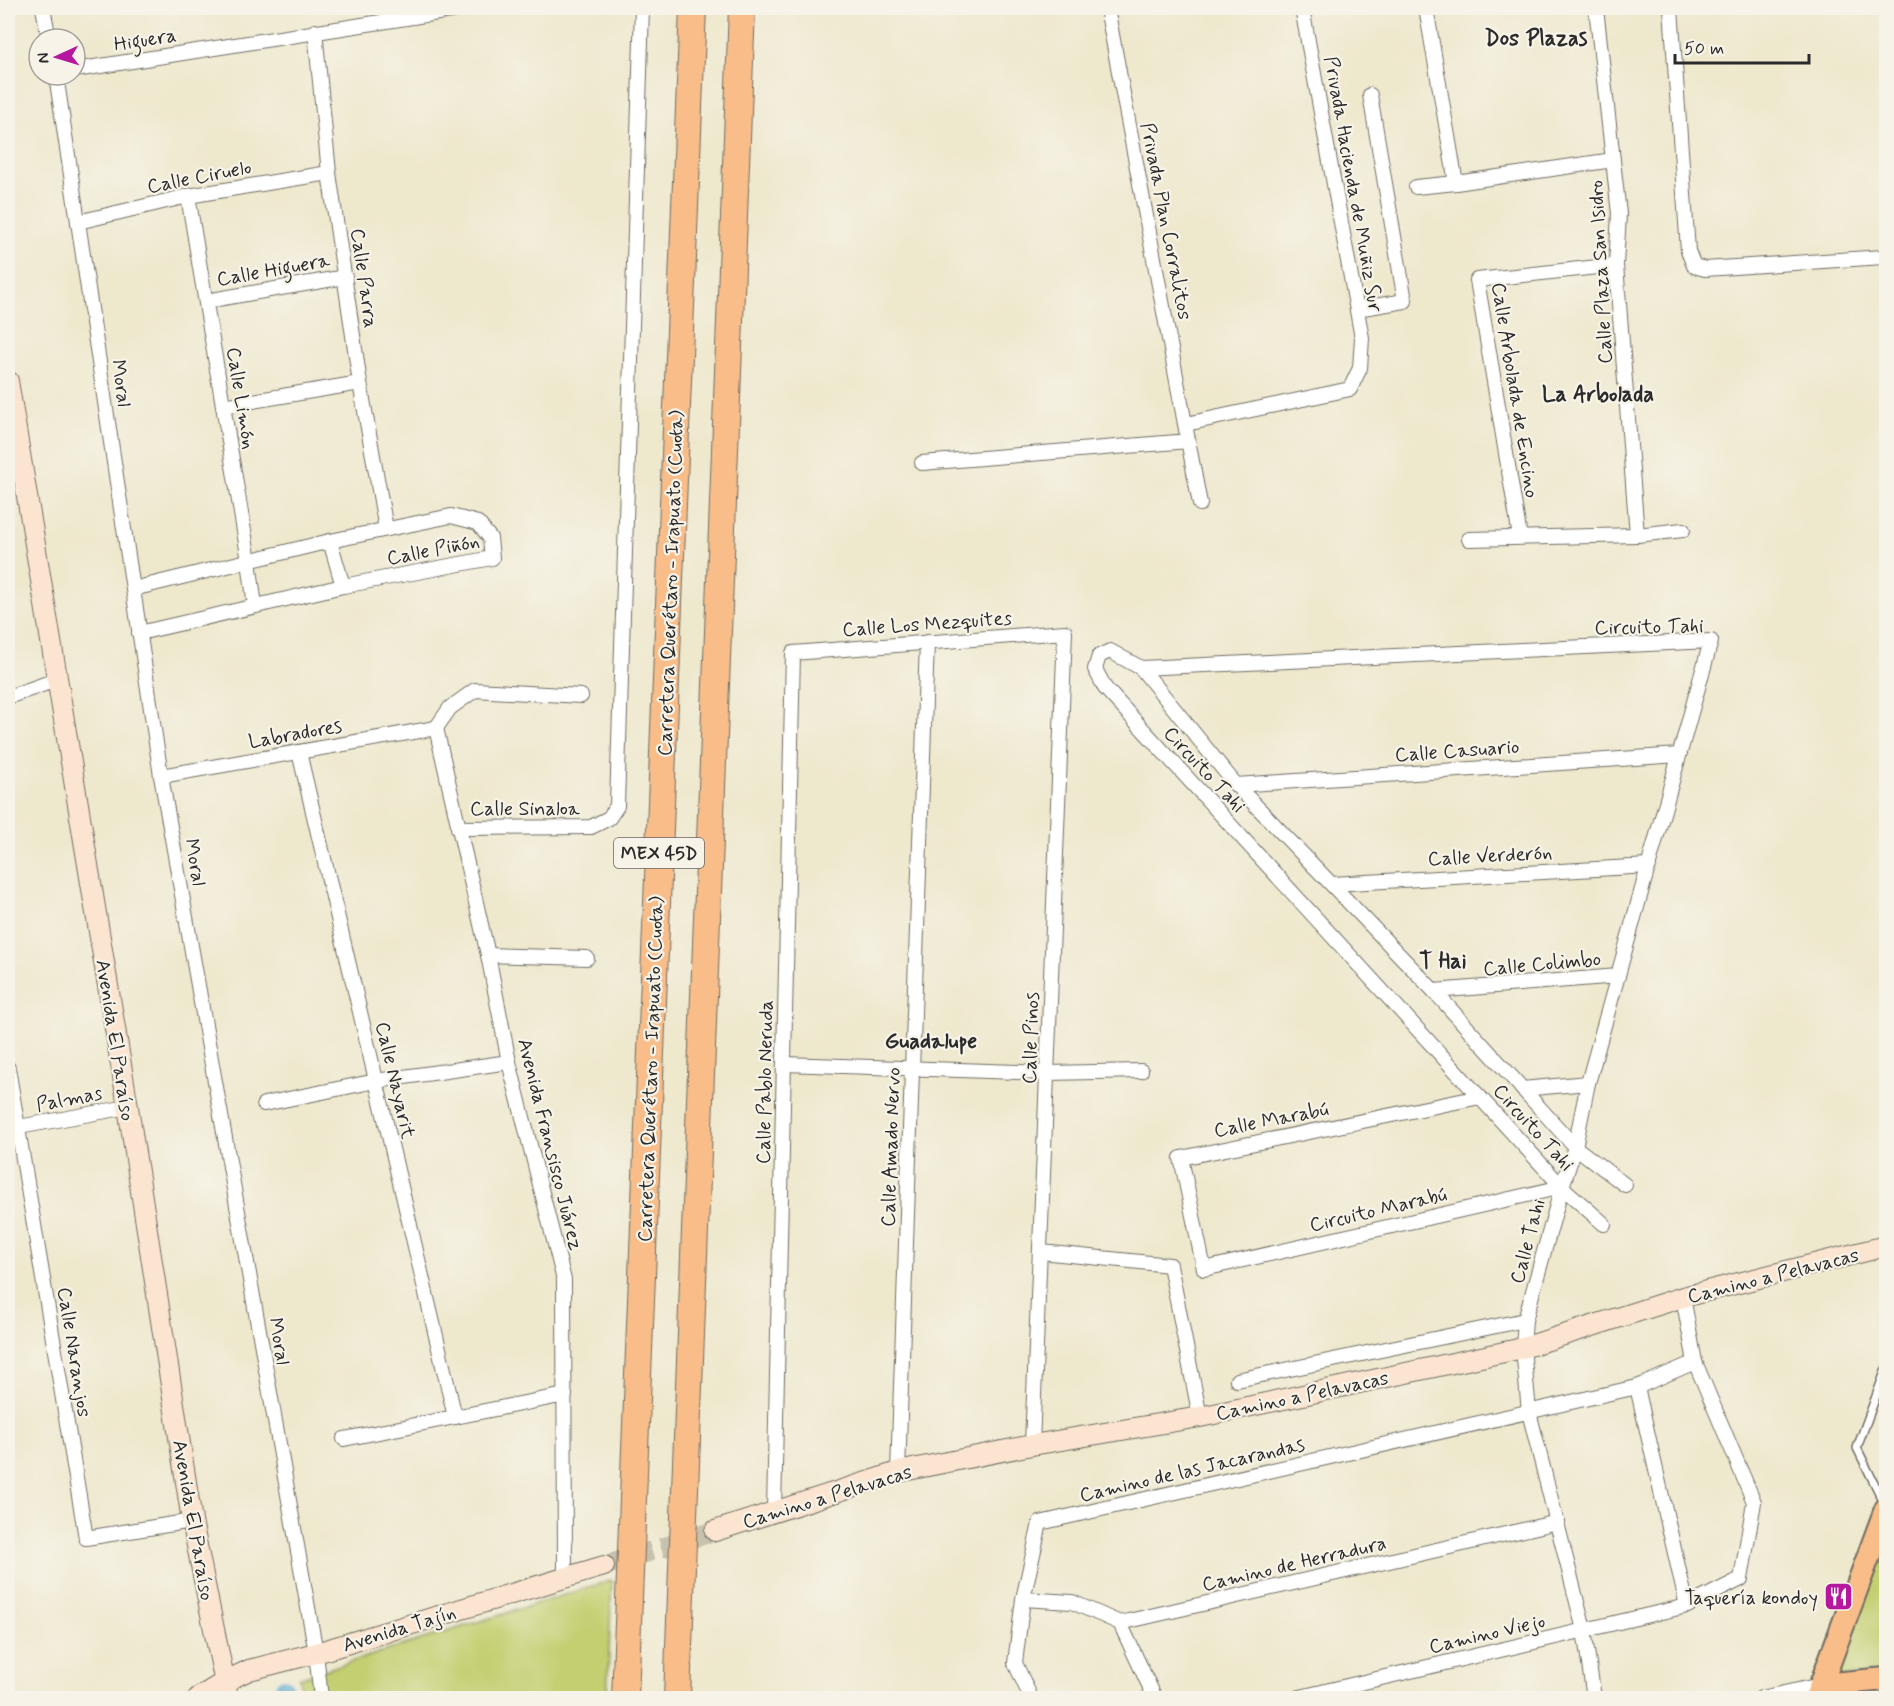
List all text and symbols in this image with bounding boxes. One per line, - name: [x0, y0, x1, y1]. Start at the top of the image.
- street label: Higuera: [112, 22, 179, 61]
- district label: Dos Plazas: [1485, 25, 1588, 53]
- north arrow: [27, 27, 87, 87]
- scale bar: [1675, 27, 1808, 65]
- text: 50 m: [1684, 37, 1724, 61]
- text: N: [33, 52, 54, 64]
- street label: Privada Hacienda de Muñiz Sur: [1317, 54, 1388, 315]
- street label: Privada Plan Corralitos: [1133, 120, 1198, 322]
- street label: Calle Ciruelo: [145, 154, 254, 201]
- street label: Calle Plaza San Isidro: [1583, 179, 1620, 365]
- street label: Calle Parra: [343, 227, 384, 330]
- street label: Calle Higuera: [215, 247, 333, 296]
- street label: Calle Arbolada de Encino: [1484, 281, 1545, 500]
- street label: Calle Limón: [219, 345, 262, 451]
- street label: Moral: [104, 358, 137, 409]
- district label: La Arbolada: [1542, 381, 1654, 409]
- street label: Carretera Querétaro - Irapuato (Cuota): [652, 410, 691, 756]
- street label: Calle Piñón: [385, 528, 482, 573]
- street label: Calle Los Mezquites: [841, 605, 1013, 644]
- street label: Circuito Tahi: [1594, 613, 1704, 642]
- street label: Labradores: [246, 713, 344, 756]
- street label: Circuito Tahi: [1157, 721, 1251, 819]
- street label: Calle Casuario: [1394, 734, 1520, 769]
- street label: Calle Sinaloa: [470, 796, 581, 823]
- street label: Moral: [177, 837, 212, 888]
- road number: MEX 45D: [614, 838, 704, 868]
- street label: Calle Verderón: [1427, 840, 1553, 873]
- street label: Carretera Querétaro - Irapuato (Cuota): [632, 896, 671, 1242]
- street label: Calle Colimbo: [1482, 946, 1602, 983]
- district label: T Hai: [1419, 948, 1467, 976]
- street label: Avenida El Paraíso: [88, 958, 141, 1123]
- street label: Calle Pinos: [1016, 991, 1047, 1085]
- street label: Calle Pablo Neruda: [751, 1000, 780, 1164]
- street label: Calle Nayarit: [368, 1019, 421, 1142]
- district label: Guadalupe: [885, 1028, 977, 1056]
- street label: Avenida Fransisco Juárez: [510, 1036, 589, 1253]
- street label: Calle Amado Nervo: [875, 1067, 908, 1227]
- street label: Circuito Tahi: [1486, 1078, 1579, 1178]
- street label: Palmas: [34, 1080, 105, 1119]
- street label: Calle Marabú: [1212, 1096, 1331, 1145]
- street label: Circuito Marabú: [1307, 1182, 1450, 1239]
- street label: Calle Tahi: [1504, 1196, 1553, 1287]
- street label: Camino a Pelavacas: [1685, 1242, 1862, 1311]
- street label: Calle Naranjos: [50, 1285, 97, 1419]
- street label: Moral: [261, 1316, 296, 1367]
- street label: Camino a Pelavacas: [1213, 1365, 1391, 1428]
- street label: Camino de las Jacarandas: [1077, 1431, 1308, 1510]
- street label: Avenida El Paraíso: [165, 1438, 220, 1603]
- street label: Camino a Pelavacas: [739, 1459, 916, 1536]
- street label: Camino de Herradura: [1200, 1530, 1389, 1599]
- restaurant icon: Taquería kondoy: [1823, 1581, 1855, 1613]
- place label: Taquería kondoy: [1685, 1585, 1818, 1612]
- street label: Avenida Tajín: [339, 1599, 459, 1659]
- street label: Camino Viejo: [1427, 1608, 1548, 1661]

